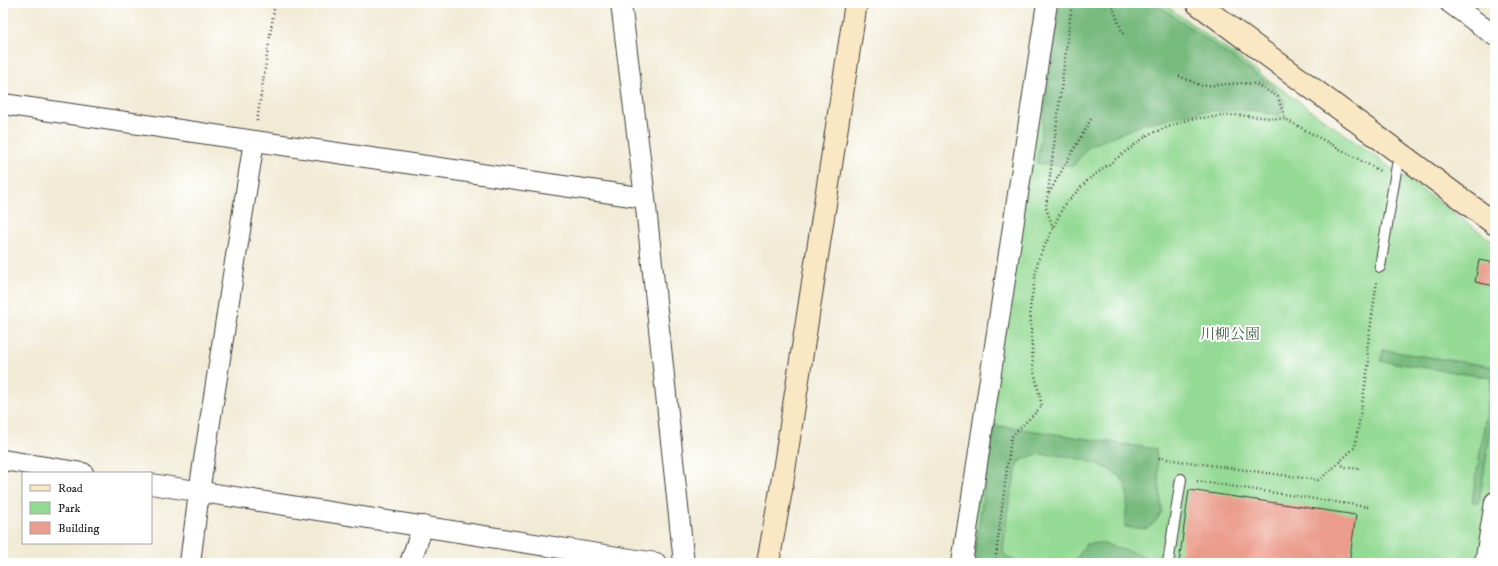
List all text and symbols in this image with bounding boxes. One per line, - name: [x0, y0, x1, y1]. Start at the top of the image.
- park label: 川柳公園: [1200, 325, 1260, 344]
- legend: [22, 472, 152, 544]
- text: Road: [58, 481, 83, 496]
- text: Park: [58, 501, 80, 516]
- text: Building: [58, 521, 99, 536]

